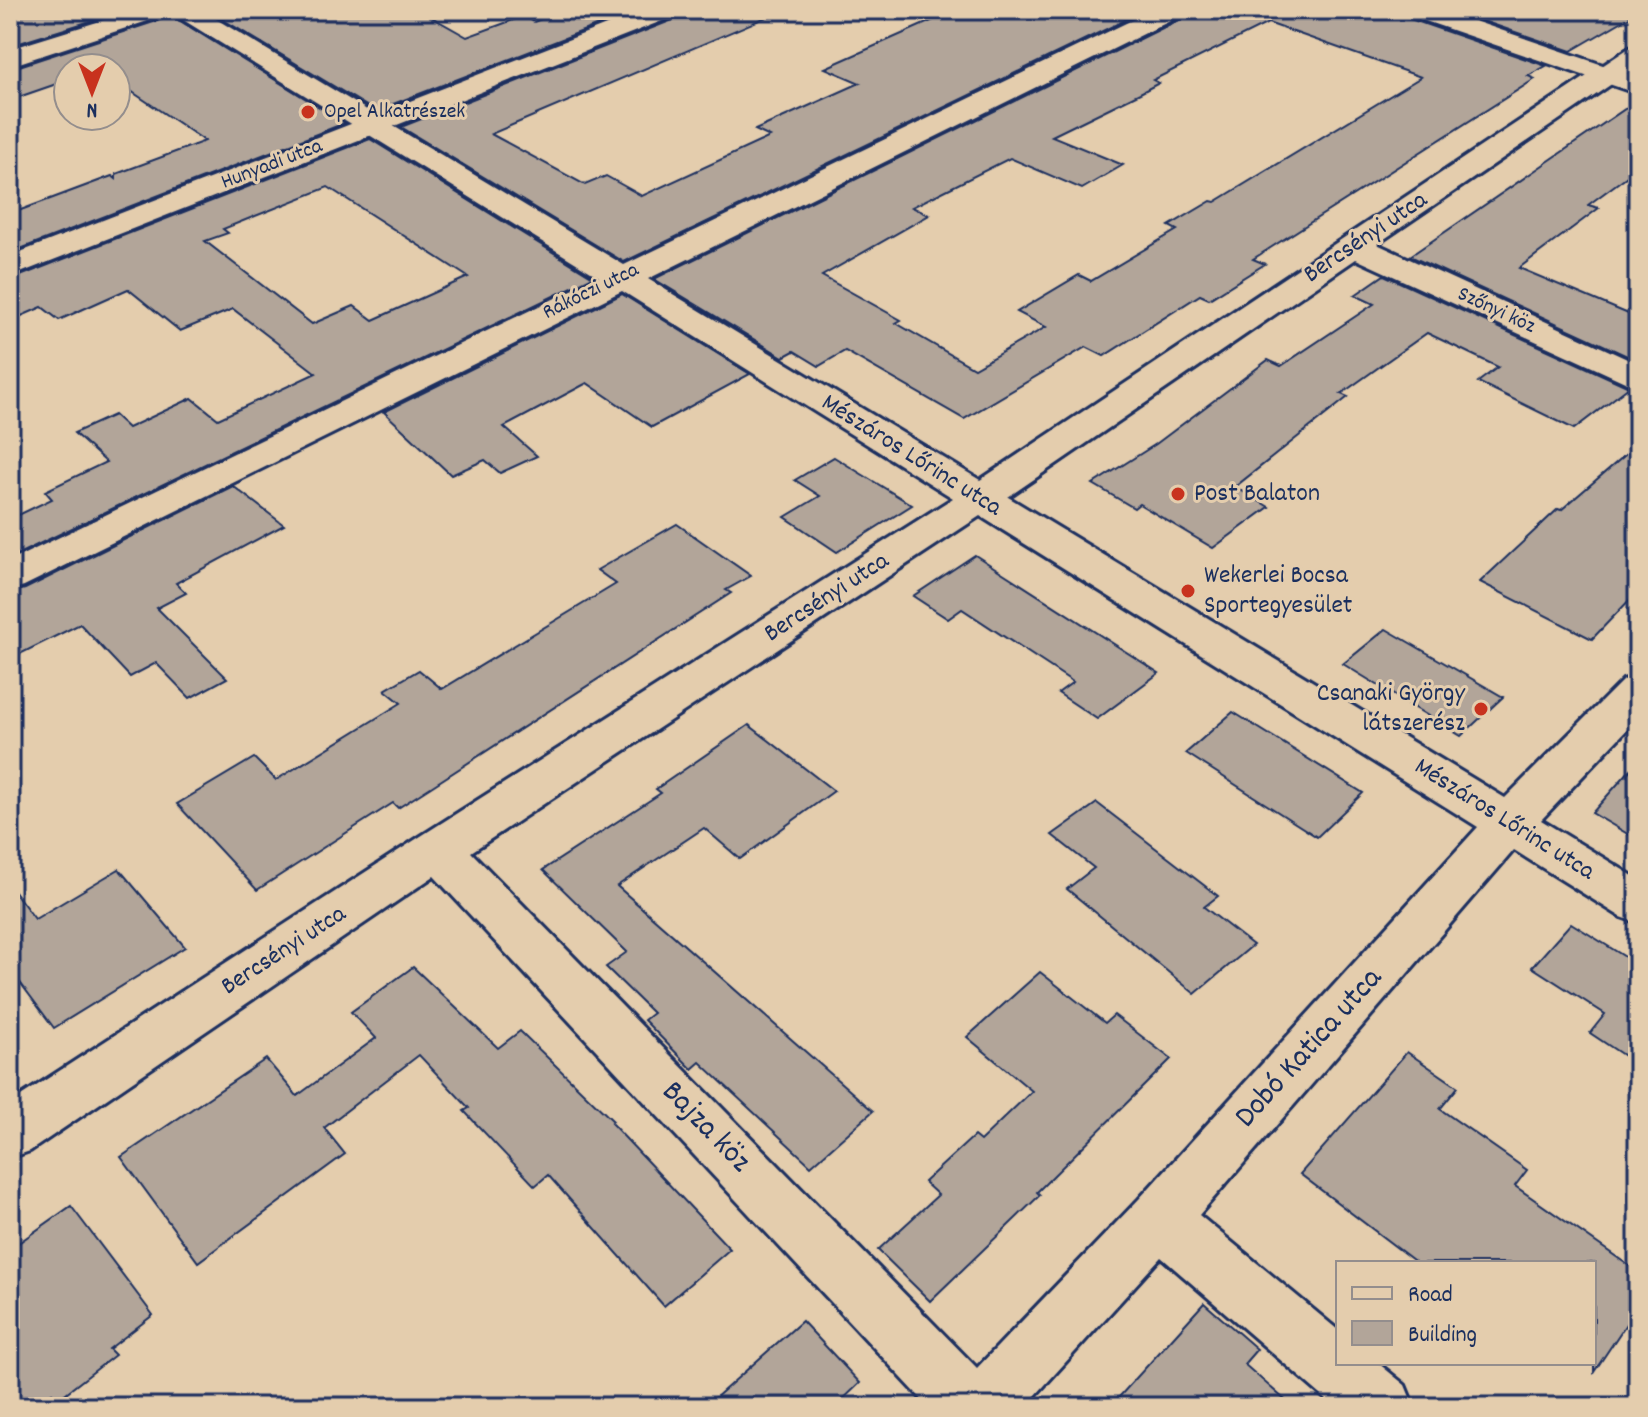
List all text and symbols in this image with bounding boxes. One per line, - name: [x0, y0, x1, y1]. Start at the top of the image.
- north arrow: [52, 52, 132, 132]
- text: N: [86, 93, 97, 124]
- place label: Opel Alkatrészek: [324, 97, 465, 128]
- marker: Opel Alkatrészek: [299, 103, 317, 121]
- street label: Hunyadi utca: [217, 131, 328, 199]
- street label: Bercsényi utca: [1296, 182, 1436, 293]
- street label: Rákóczi utca: [538, 255, 645, 329]
- street label: Szőnyi köz: [1452, 279, 1541, 343]
- street label: Mészáros Lőrinc utca: [813, 386, 1009, 527]
- place label: Post Balaton: [1194, 476, 1320, 513]
- marker: Post Balaton: [1169, 485, 1187, 503]
- street label: Bercsényi utca: [757, 543, 898, 652]
- place label: Wekerlei Bocsa Sportegyesület: [1204, 558, 1353, 625]
- marker: Wekerlei Bocsa Sportegyesület: [1179, 582, 1197, 600]
- place label: Csanaki György látszerész: [1317, 676, 1465, 743]
- marker: Csanaki György látszerész: [1472, 700, 1490, 718]
- street label: Mészáros Lőrinc utca: [1406, 750, 1602, 891]
- street label: Bercsényi utca: [214, 896, 355, 1005]
- street label: Dobó Katica utca: [1225, 958, 1395, 1140]
- street label: Bajza köz: [649, 1072, 761, 1184]
- legend: [1336, 1261, 1596, 1365]
- text: Road: [1408, 1279, 1453, 1313]
- text: Building: [1408, 1319, 1477, 1353]

